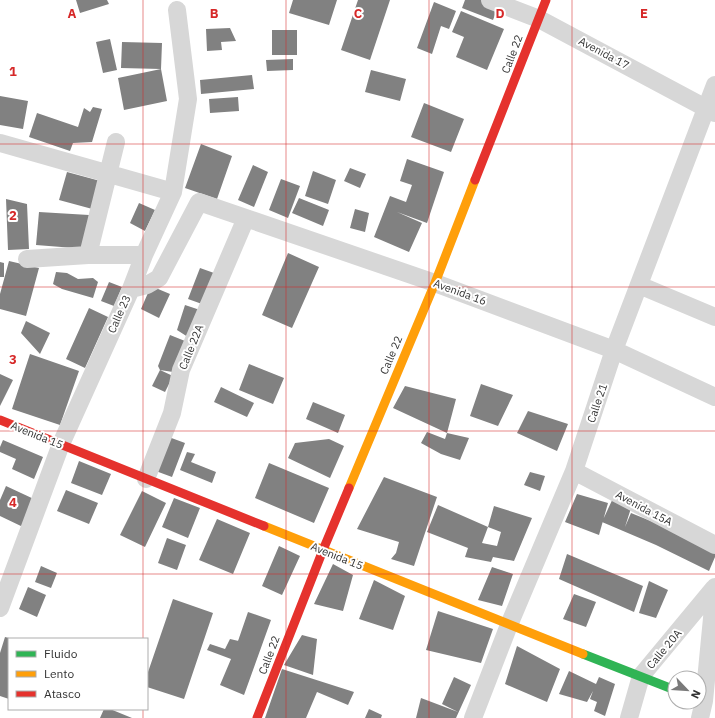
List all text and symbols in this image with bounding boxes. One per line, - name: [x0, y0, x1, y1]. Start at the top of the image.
- text: A: [68, 5, 77, 22]
- text: B: [210, 5, 219, 22]
- text: C: [354, 5, 363, 22]
- text: D: [495, 5, 505, 22]
- text: E: [640, 5, 648, 22]
- street label: Calle 22: [498, 33, 526, 75]
- street label: Avenida 17: [576, 34, 632, 72]
- text: 1: [9, 63, 17, 80]
- text: 2: [9, 207, 17, 224]
- street label: Avenida 16: [432, 276, 488, 308]
- street label: Calle 23: [104, 293, 134, 335]
- street label: Calle 22A: [176, 322, 206, 372]
- street label: Calle 22: [377, 334, 405, 376]
- text: 3: [9, 351, 17, 368]
- street label: Calle 21: [584, 381, 610, 424]
- street label: Avenida 15: [9, 418, 65, 452]
- street label: Avenida 15A: [613, 487, 675, 529]
- text: 4: [9, 494, 17, 511]
- street label: Avenida 15: [309, 539, 365, 573]
- street label: Calle 20A: [643, 626, 685, 672]
- street label: Calle 22: [255, 634, 283, 676]
- legend: [8, 638, 148, 710]
- text: Fluido: [44, 646, 78, 661]
- text: Lento: [44, 666, 74, 681]
- north arrow: [667, 670, 707, 710]
- text: Atasco: [44, 686, 81, 701]
- text: N: [688, 688, 704, 701]

